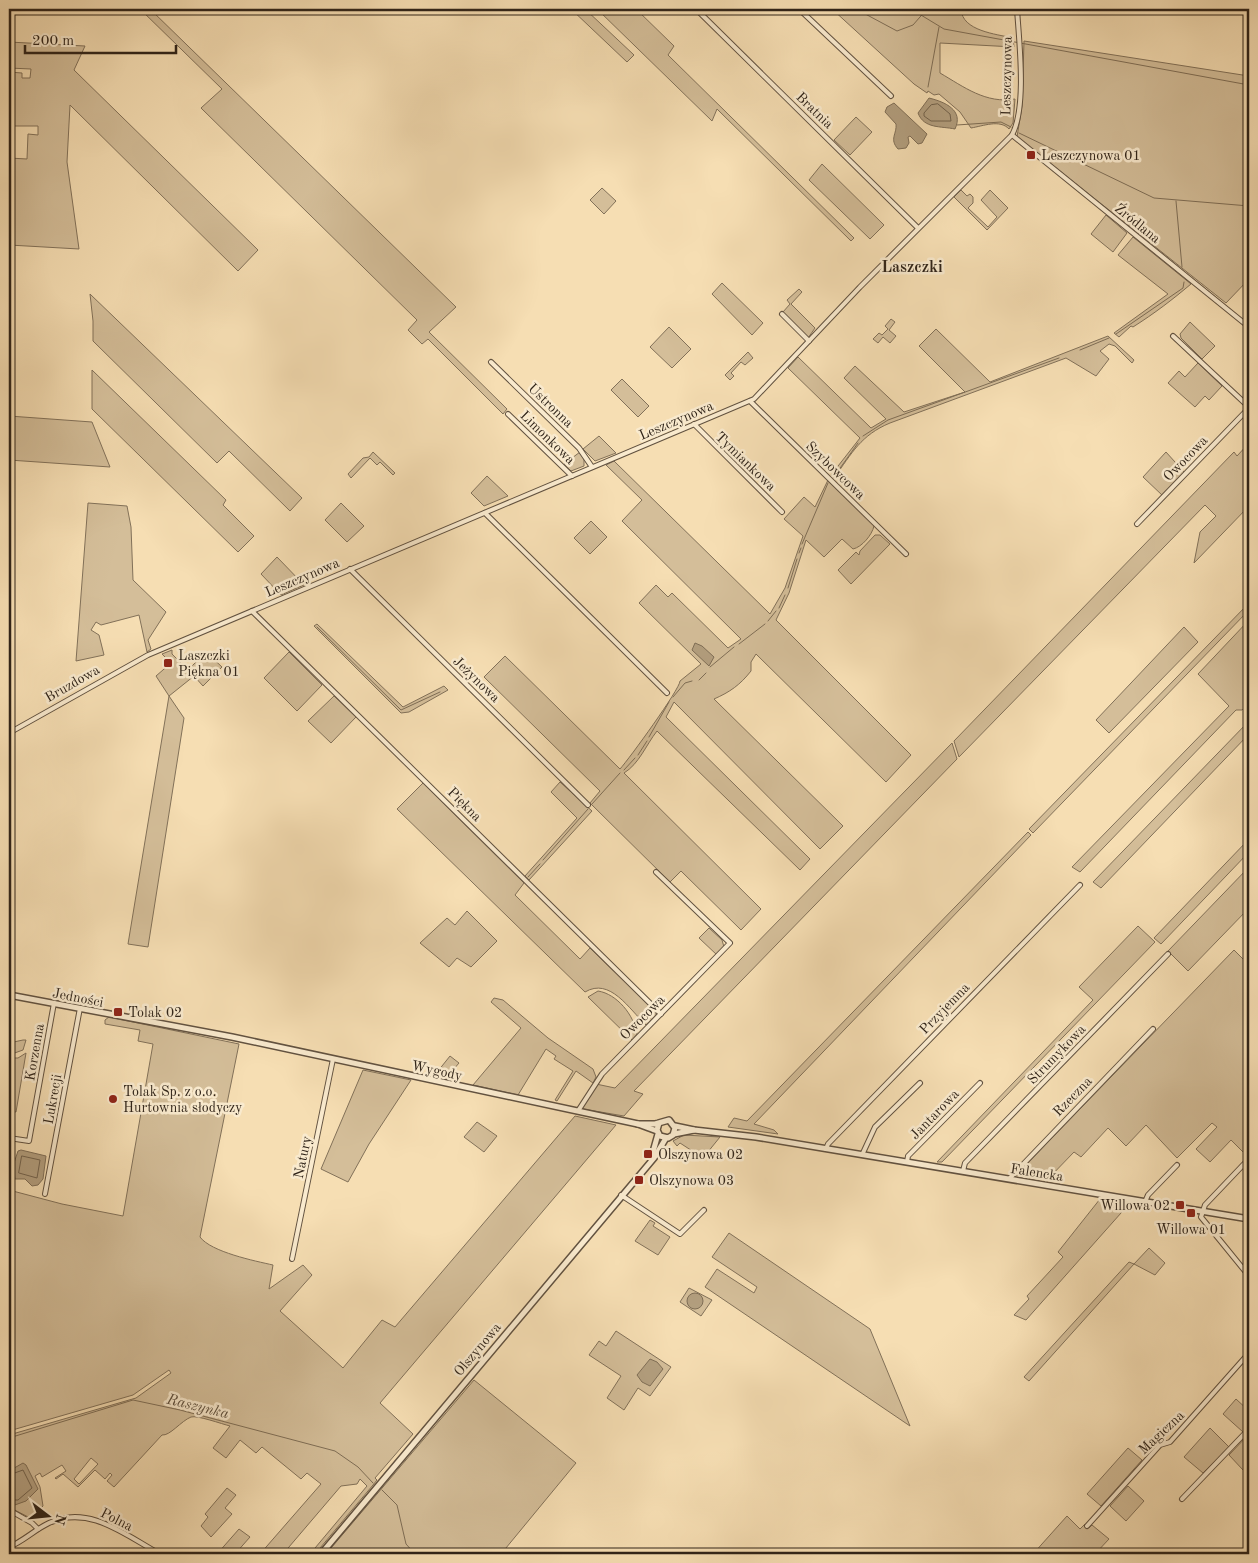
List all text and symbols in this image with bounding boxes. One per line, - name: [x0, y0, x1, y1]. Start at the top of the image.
- scale bar: [25, 22, 176, 54]
- text: 200 m: [32, 34, 74, 49]
- street label: Leszczynowa: [999, 36, 1015, 116]
- street label: Bratnia: [793, 90, 836, 132]
- marker: Leszczynowa 01: [1025, 149, 1037, 161]
- place label: Leszczynowa 01: [1041, 149, 1141, 163]
- street label: Źródlana: [1112, 199, 1165, 246]
- district label: Laszczki: [881, 260, 943, 276]
- street label: Ustronna: [525, 381, 576, 430]
- street label: Leszczynowa: [637, 399, 716, 443]
- street label: Limonkowa: [517, 408, 577, 467]
- street label: Tymiankowa: [712, 430, 778, 494]
- street label: Owocowa: [1161, 433, 1211, 484]
- street label: Szybowcowa: [803, 439, 868, 502]
- street label: Leszczynowa: [263, 556, 342, 600]
- place label: Laszczki Piękna 01: [178, 649, 240, 679]
- street label: Jeżynowa: [450, 654, 503, 705]
- marker: Laszczki Piękna 01: [162, 657, 174, 669]
- street label: Bruzdowa: [43, 663, 102, 705]
- street label: Piękna: [445, 785, 484, 824]
- street label: Przyjemna: [917, 980, 973, 1037]
- street label: Jedności: [51, 986, 105, 1010]
- street label: Owocowa: [618, 993, 668, 1043]
- marker: Tolak 02: [112, 1006, 124, 1018]
- place label: Tolak 02: [128, 1006, 182, 1020]
- street label: Korzenna: [23, 1022, 47, 1082]
- street label: Strumykowa: [1025, 1022, 1088, 1087]
- street label: Wygody: [410, 1059, 464, 1083]
- street label: Lukrecji: [42, 1073, 64, 1125]
- street label: Rzeczna: [1051, 1074, 1095, 1119]
- place label: Tolak Sp. z o.o. Hurtownia słodyczy: [123, 1085, 243, 1115]
- street label: Jantarowa: [908, 1087, 962, 1142]
- marker: Tolak Sp. z o.o. Hurtownia słodyczy: [107, 1093, 119, 1105]
- street label: Natury: [292, 1134, 314, 1180]
- marker: Olszynowa 02: [642, 1148, 654, 1160]
- place label: Olszynowa 02: [658, 1148, 743, 1162]
- street label: Falencka: [1009, 1162, 1064, 1184]
- marker: Olszynowa 03: [633, 1174, 645, 1186]
- place label: Olszynowa 03: [649, 1174, 734, 1188]
- place label: Willowa 02: [1100, 1199, 1170, 1213]
- marker: Willowa 02: [1174, 1199, 1186, 1211]
- marker: Willowa 01: [1185, 1207, 1197, 1219]
- place label: Willowa 01: [1156, 1223, 1226, 1237]
- street label: Olszynowa: [452, 1320, 504, 1379]
- water label: Raszynka: [164, 1392, 230, 1422]
- street label: Magiczna: [1136, 1408, 1187, 1457]
- north arrow: [22, 1490, 72, 1540]
- street label: Polna: [98, 1506, 135, 1534]
- text: N: [51, 1512, 68, 1527]

